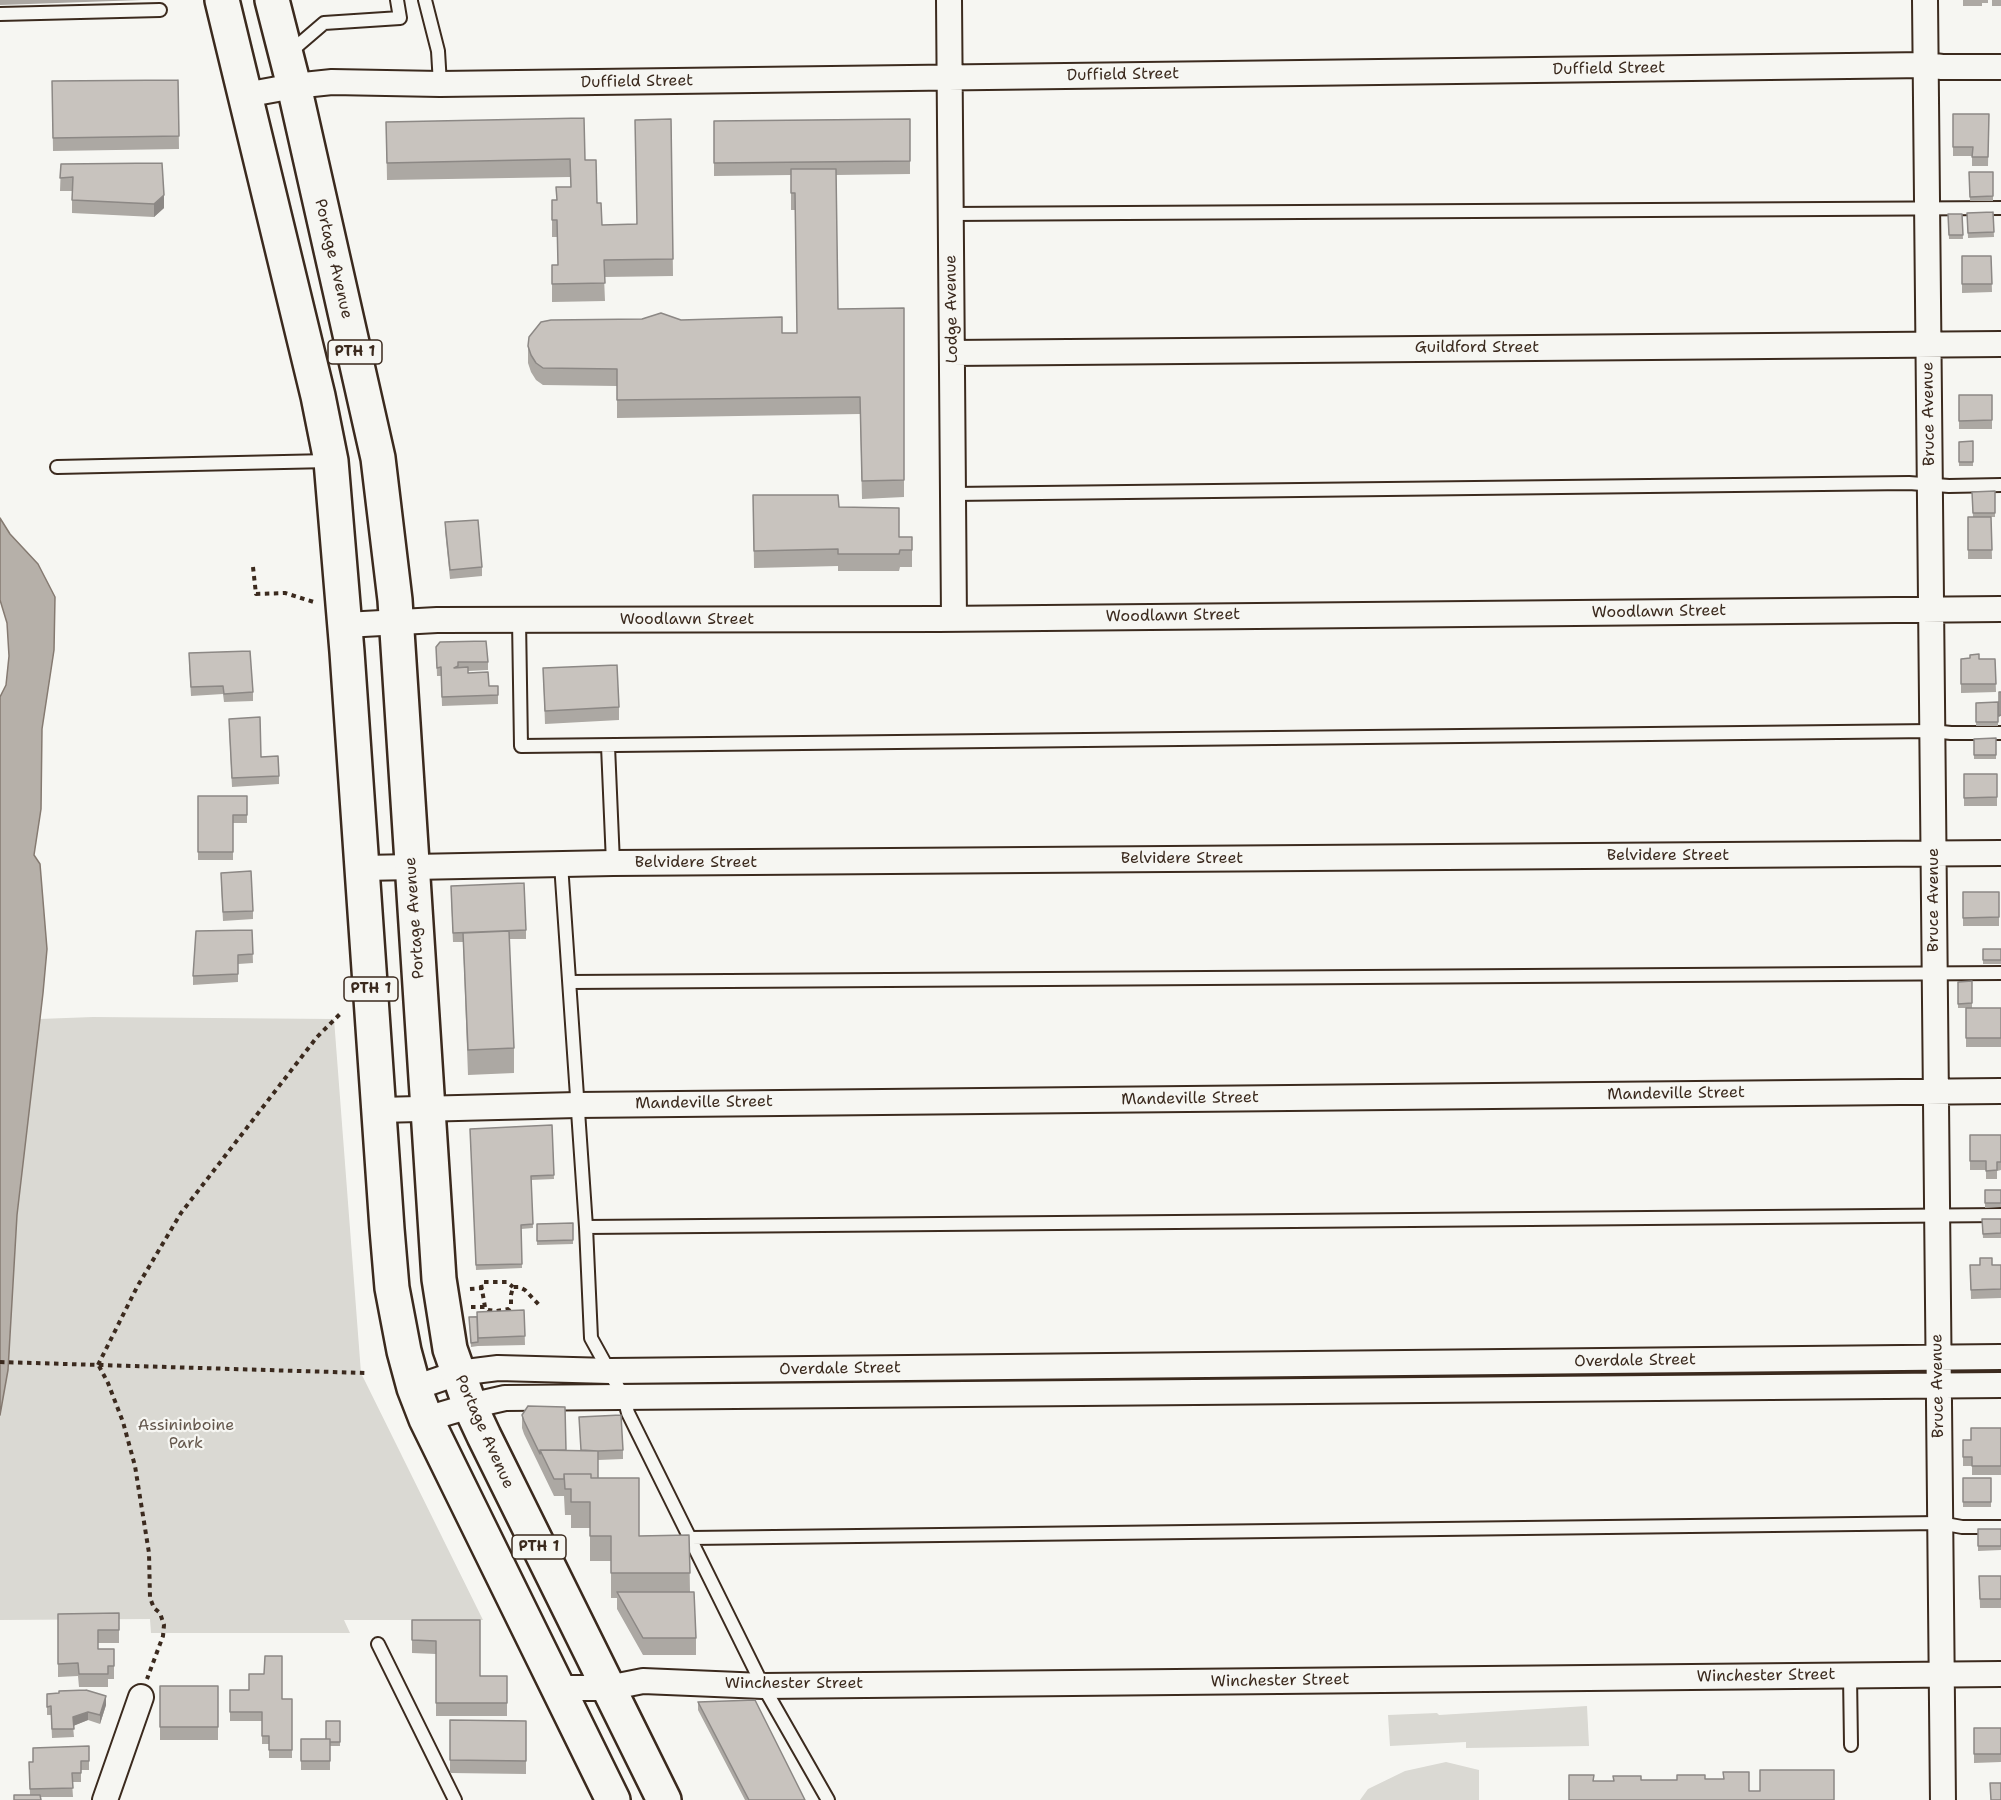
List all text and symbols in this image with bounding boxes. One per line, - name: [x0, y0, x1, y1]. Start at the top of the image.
- street label: Duffield Street: [1553, 58, 1665, 80]
- street label: Duffield Street: [1067, 64, 1179, 86]
- street label: Duffield Street: [581, 71, 693, 93]
- street label: Portage Avenue: [310, 197, 356, 321]
- street label: Lodge Avenue: [941, 254, 963, 364]
- street label: Guildford Street: [1415, 338, 1539, 358]
- road number: PTH 1: [328, 340, 382, 364]
- street label: Bruce Avenue: [1918, 362, 1940, 466]
- street label: Woodlawn Street: [1592, 601, 1726, 623]
- street label: Woodlawn Street: [1106, 605, 1240, 627]
- street label: Woodlawn Street: [620, 610, 754, 630]
- street label: Belvidere Street: [1607, 846, 1729, 866]
- street label: Bruce Avenue: [1924, 848, 1944, 952]
- street label: Belvidere Street: [1121, 849, 1243, 869]
- street label: Belvidere Street: [635, 853, 757, 873]
- street label: Portage Avenue: [401, 856, 429, 980]
- road number: PTH 1: [344, 977, 398, 1001]
- street label: Mandeville Street: [1607, 1083, 1745, 1105]
- street label: Mandeville Street: [1121, 1088, 1259, 1110]
- street label: Mandeville Street: [635, 1092, 773, 1114]
- street label: Bruce Avenue: [1927, 1334, 1949, 1438]
- street label: Overdale Street: [1574, 1350, 1696, 1372]
- street label: Overdale Street: [779, 1358, 901, 1380]
- street label: Portage Avenue: [450, 1372, 518, 1492]
- park label: Assininboine Park: [138, 1416, 234, 1454]
- road number: PTH 1: [512, 1535, 566, 1559]
- street label: Winchester Street: [1697, 1665, 1835, 1687]
- street label: Winchester Street: [1211, 1670, 1349, 1692]
- street label: Winchester Street: [725, 1674, 863, 1694]

